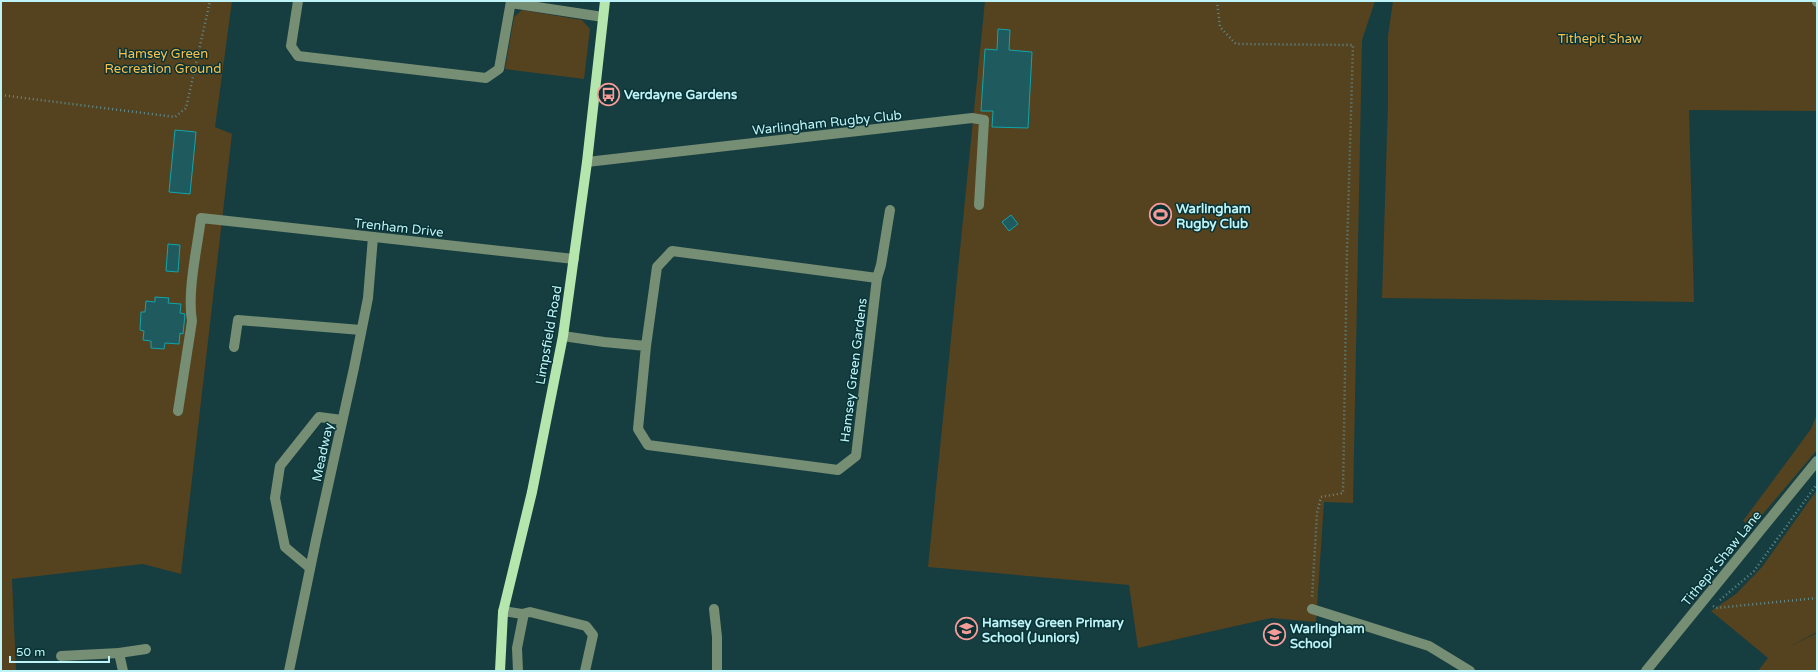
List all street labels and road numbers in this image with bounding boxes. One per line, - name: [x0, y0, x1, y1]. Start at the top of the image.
- street label: Warlingham Rugby Club: [752, 107, 903, 139]
- street label: Trenham Drive: [353, 215, 444, 241]
- street label: Limpsfield Road: [532, 284, 566, 386]
- street label: Hamsey Green Gardens: [837, 297, 871, 443]
- street label: Meadway: [309, 421, 337, 483]
- street label: Tithepit Shaw Lane: [1678, 508, 1765, 609]

